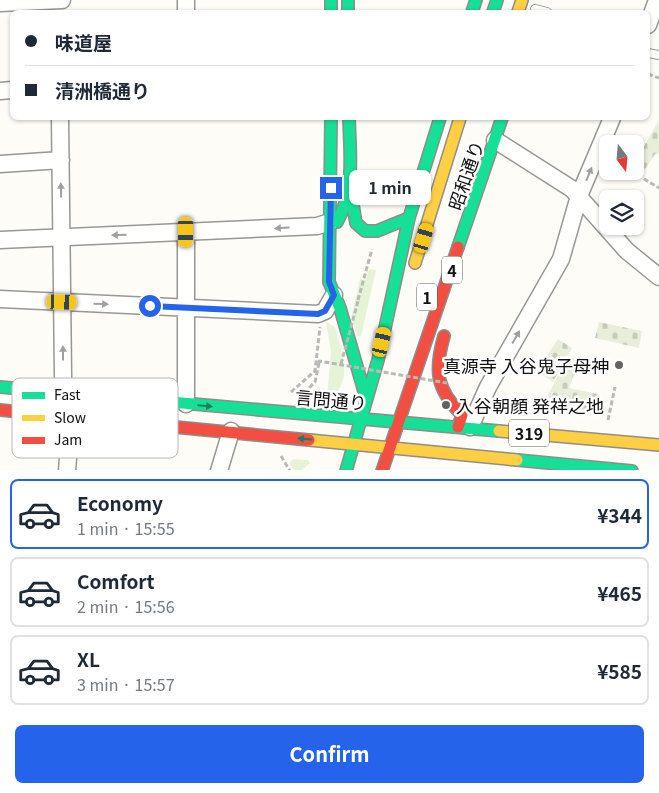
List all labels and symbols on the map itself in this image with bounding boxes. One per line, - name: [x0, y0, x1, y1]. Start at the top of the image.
- north arrow: [599, 135, 644, 180]
- street label: 昭和通り: [441, 137, 489, 213]
- one-way arrow: [585, 167, 593, 181]
- callout: 1 min: [348, 170, 431, 206]
- route end: [320, 177, 342, 199]
- one-way arrow: [57, 182, 65, 198]
- car: [178, 217, 193, 247]
- car: [412, 221, 435, 255]
- one-way arrow: [273, 224, 289, 232]
- one-way arrow: [111, 231, 127, 239]
- road number: 4: [442, 256, 462, 284]
- road number: 1: [417, 284, 437, 310]
- car: [46, 294, 77, 310]
- route start: [139, 295, 161, 317]
- one-way arrow: [93, 300, 109, 308]
- car: [371, 326, 392, 358]
- one-way arrow: [512, 331, 521, 344]
- one-way arrow: [58, 344, 66, 360]
- place label: 真源寺 入谷鬼子母神: [443, 352, 609, 378]
- marker: 真源寺 入谷鬼子母神: [613, 359, 625, 371]
- legend: [12, 378, 178, 458]
- street label: 言問通り: [294, 383, 368, 415]
- text: Fast: [54, 384, 81, 404]
- place label: 入谷朝顔 発祥之地: [456, 392, 604, 418]
- marker: 入谷朝顔 発祥之地: [440, 399, 452, 411]
- one-way arrow: [198, 402, 214, 410]
- text: Slow: [54, 407, 86, 427]
- road number: 319: [509, 419, 549, 446]
- text: Jam: [54, 429, 82, 449]
- one-way arrow: [297, 435, 313, 443]

